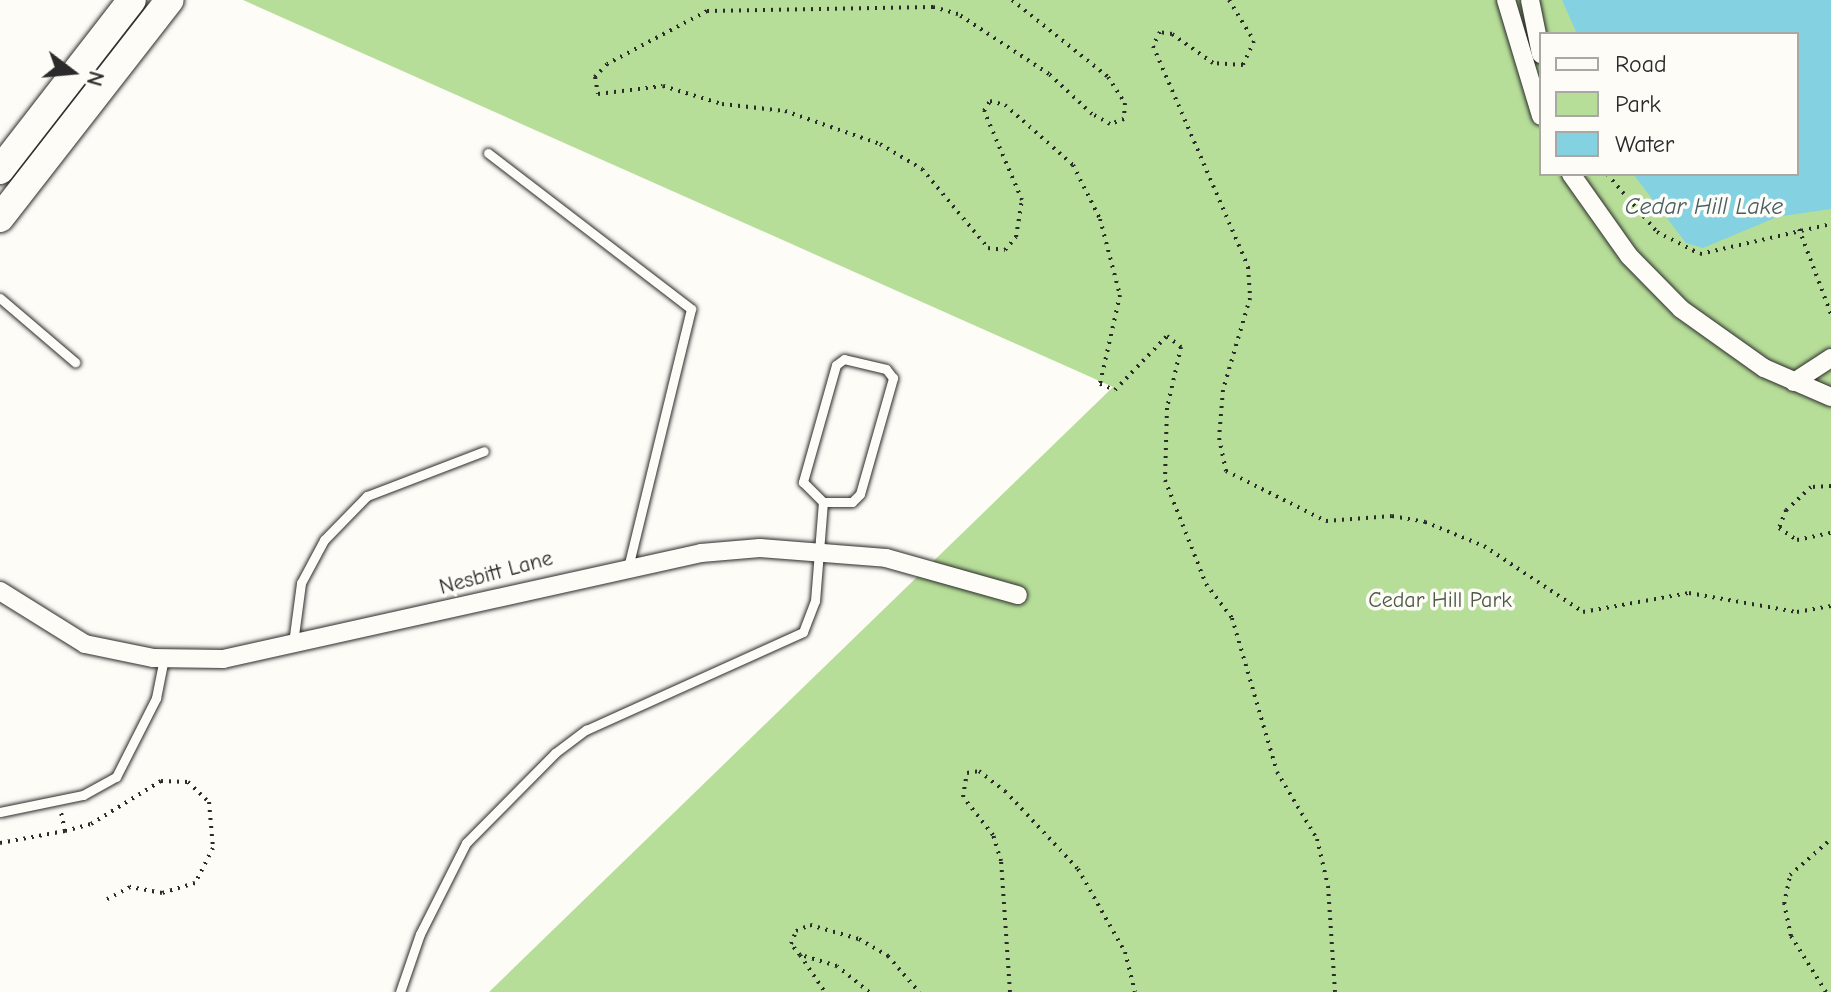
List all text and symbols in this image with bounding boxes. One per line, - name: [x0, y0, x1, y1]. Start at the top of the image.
- north arrow: [32, 32, 112, 112]
- legend: [1539, 32, 1799, 176]
- text: Road: [1615, 50, 1667, 78]
- text: N: [81, 68, 110, 89]
- text: Park: [1615, 90, 1661, 118]
- text: Water: [1615, 130, 1674, 158]
- water label: Cedar Hill Lake: [1625, 193, 1783, 221]
- street label: Nesbitt Lane: [436, 545, 556, 601]
- park label: Cedar Hill Park: [1368, 588, 1512, 614]

